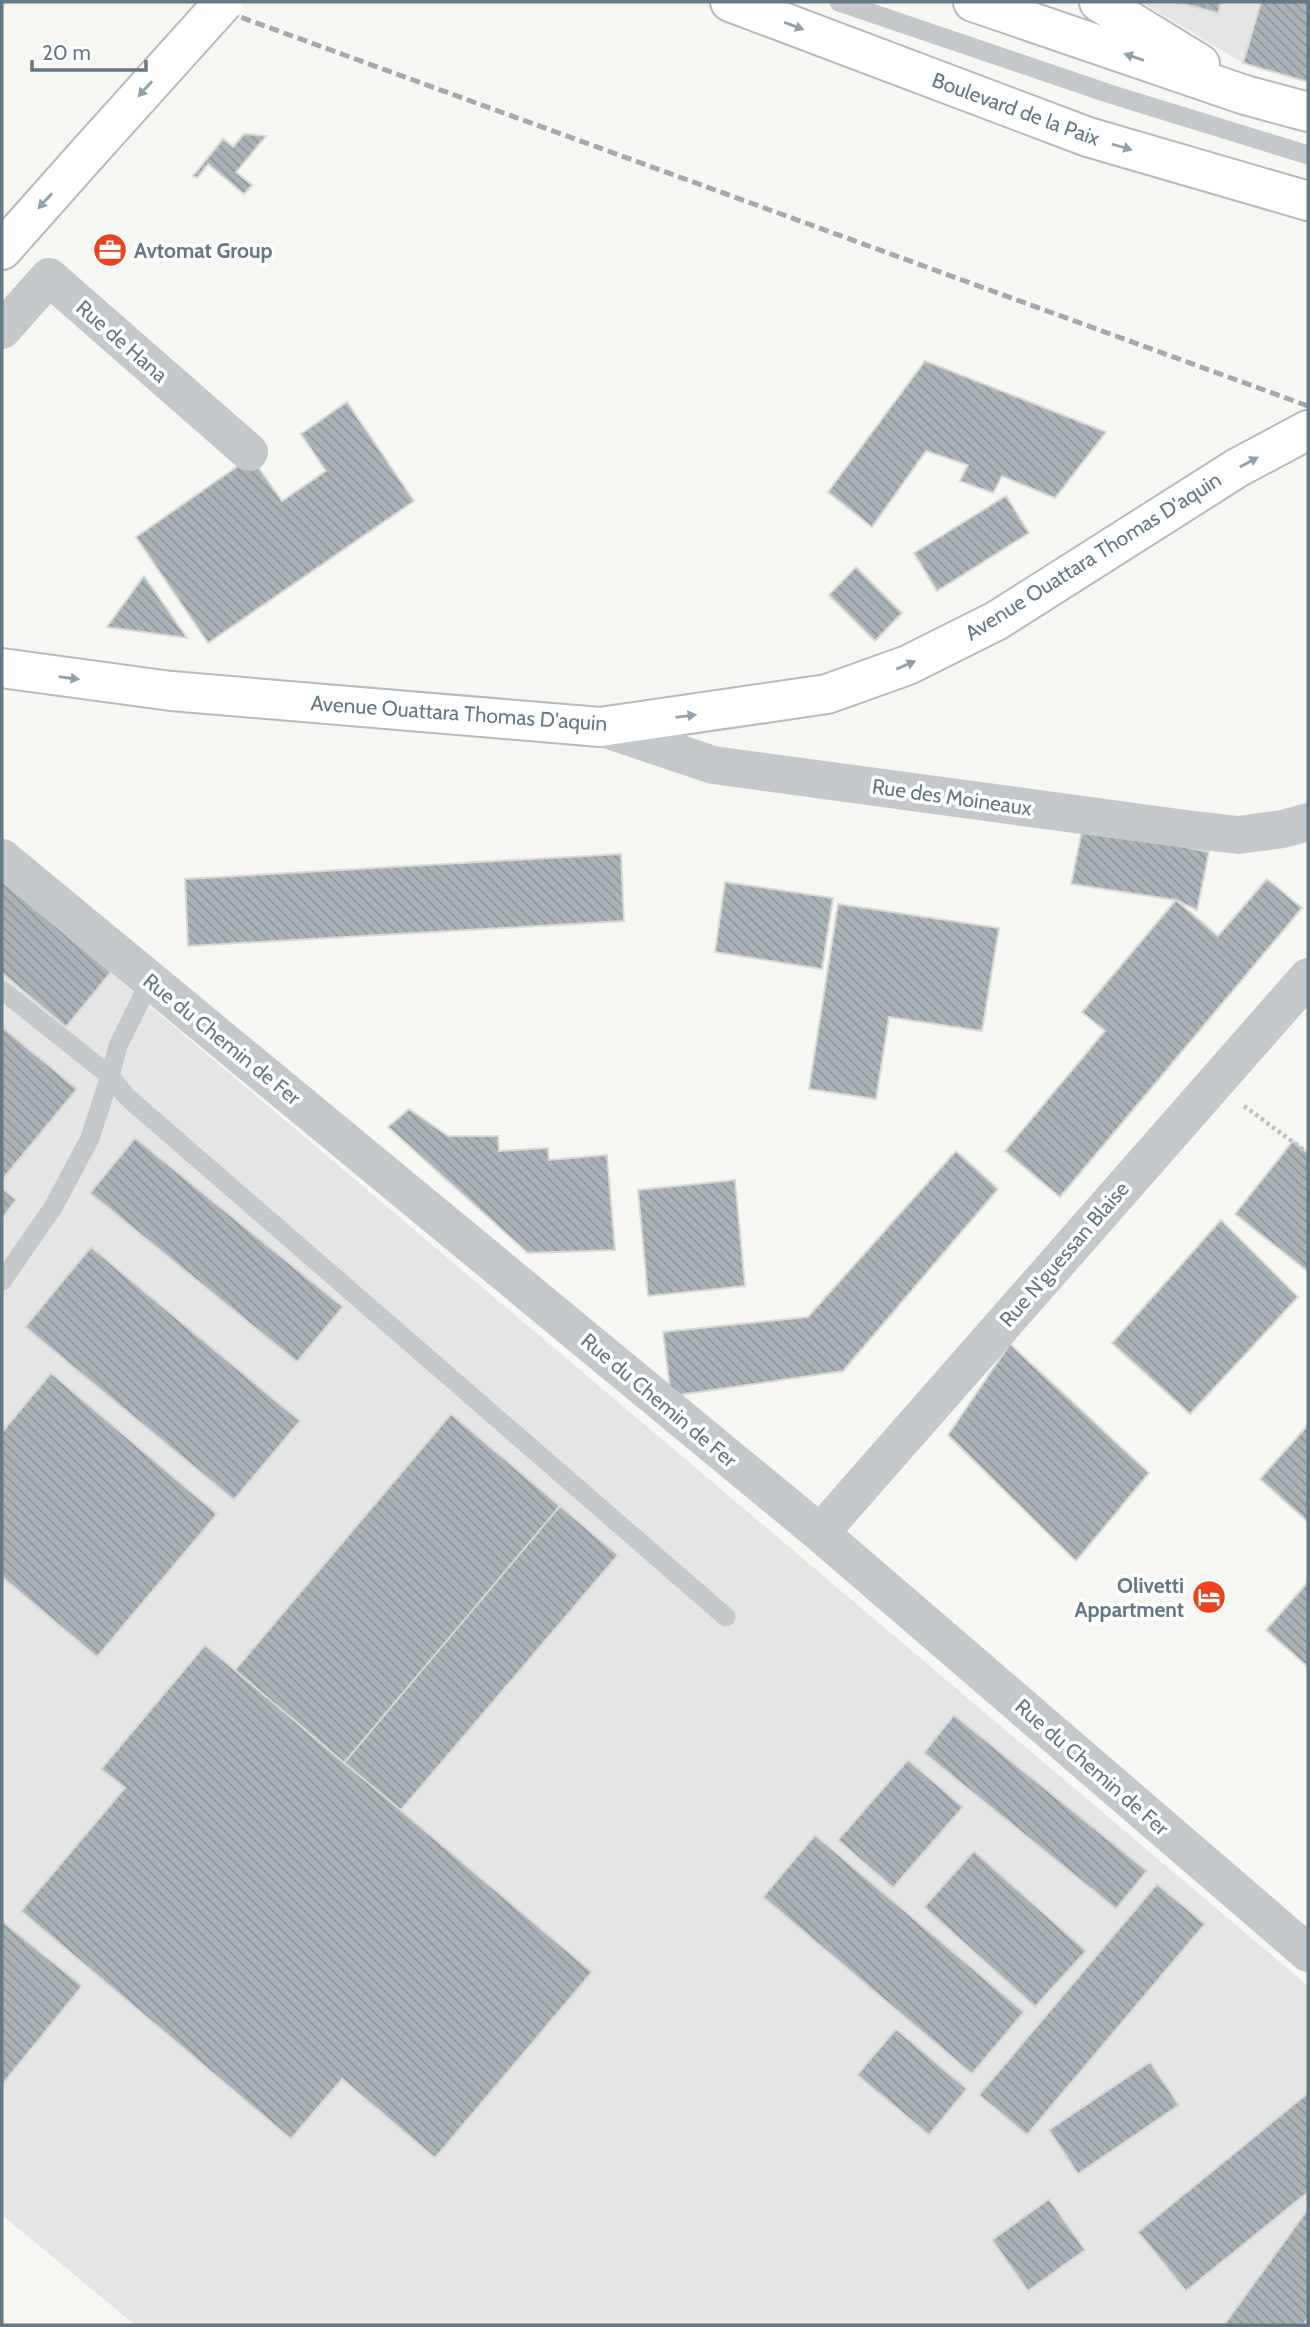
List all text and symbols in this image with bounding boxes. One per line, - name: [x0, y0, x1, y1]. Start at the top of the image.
- one-way arrow: [783, 21, 804, 32]
- scale bar: [32, 28, 145, 72]
- text: 20 m: [42, 40, 91, 65]
- one-way arrow: [1123, 51, 1144, 62]
- street label: Boulevard de la Paix: [929, 67, 1103, 151]
- one-way arrow: [138, 80, 154, 97]
- one-way arrow: [1112, 143, 1133, 153]
- one-way arrow: [38, 192, 54, 209]
- office icon: Avtomat Group: [91, 231, 129, 269]
- place label: Avtomat Group: [134, 238, 273, 263]
- street label: Rue de Hana: [71, 295, 173, 387]
- one-way arrow: [1239, 456, 1259, 467]
- street label: Avenue Ouattara Thomas D'aquin: [960, 467, 1226, 645]
- one-way arrow: [896, 659, 917, 670]
- one-way arrow: [59, 672, 81, 683]
- street label: Avenue Ouattara Thomas D'aquin: [310, 690, 608, 736]
- one-way arrow: [675, 710, 697, 721]
- street label: Rue des Moineaux: [871, 773, 1034, 821]
- street label: Rue du Chemin de Fer: [138, 968, 306, 1110]
- street label: Rue N'guessan Blaise: [994, 1176, 1134, 1332]
- street label: Rue du Chemin de Fer: [576, 1328, 742, 1473]
- place label: Olivetti Appartment: [1074, 1573, 1184, 1622]
- hotel icon: Olivetti Appartment: [1190, 1578, 1228, 1616]
- street label: Rue du Chemin de Fer: [1010, 1694, 1174, 1841]

